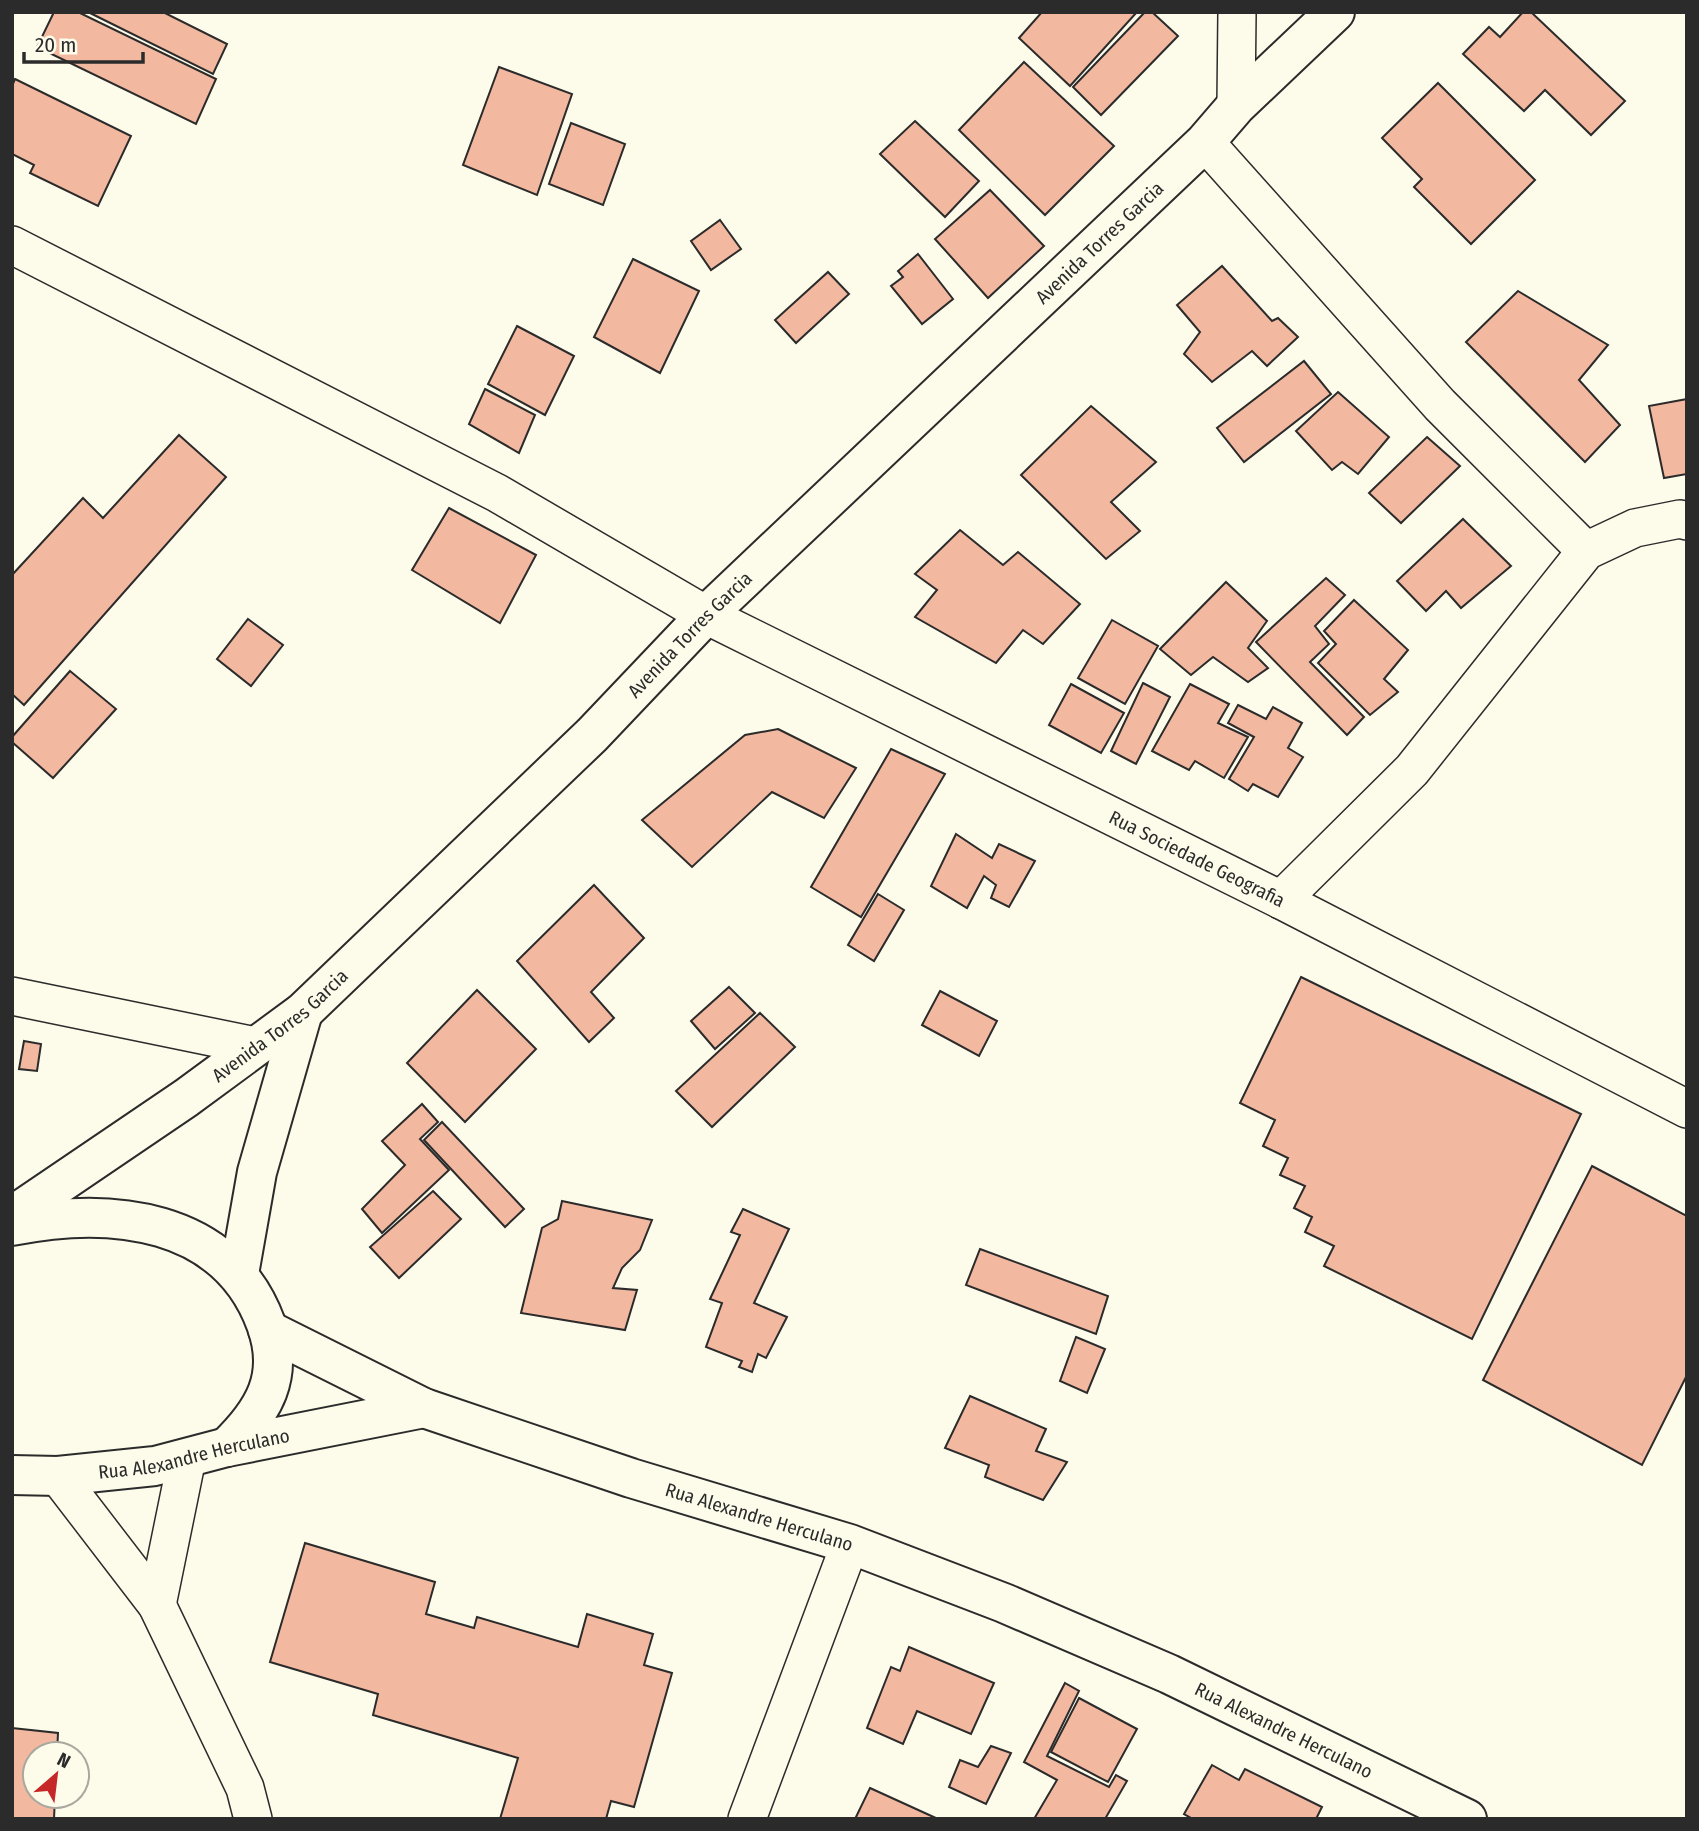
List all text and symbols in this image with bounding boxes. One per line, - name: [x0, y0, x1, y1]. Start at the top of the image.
- scale bar: [24, 21, 144, 65]
- text: 20 m: [35, 32, 76, 58]
- street label: Avenida Torres Garcia: [1030, 176, 1168, 308]
- street label: Avenida Torres Garcia: [623, 566, 756, 702]
- street label: Rua Sociedade Geografia: [1106, 805, 1289, 912]
- street label: Avenida Torres Garcia: [207, 964, 352, 1087]
- street label: Rua Alexandre Herculano: [97, 1423, 292, 1483]
- street label: Rua Alexandre Herculano: [663, 1478, 856, 1556]
- street label: Rua Alexandre Herculano: [1191, 1677, 1377, 1783]
- north arrow: [21, 1740, 91, 1810]
- text: N: [53, 1748, 74, 1773]

